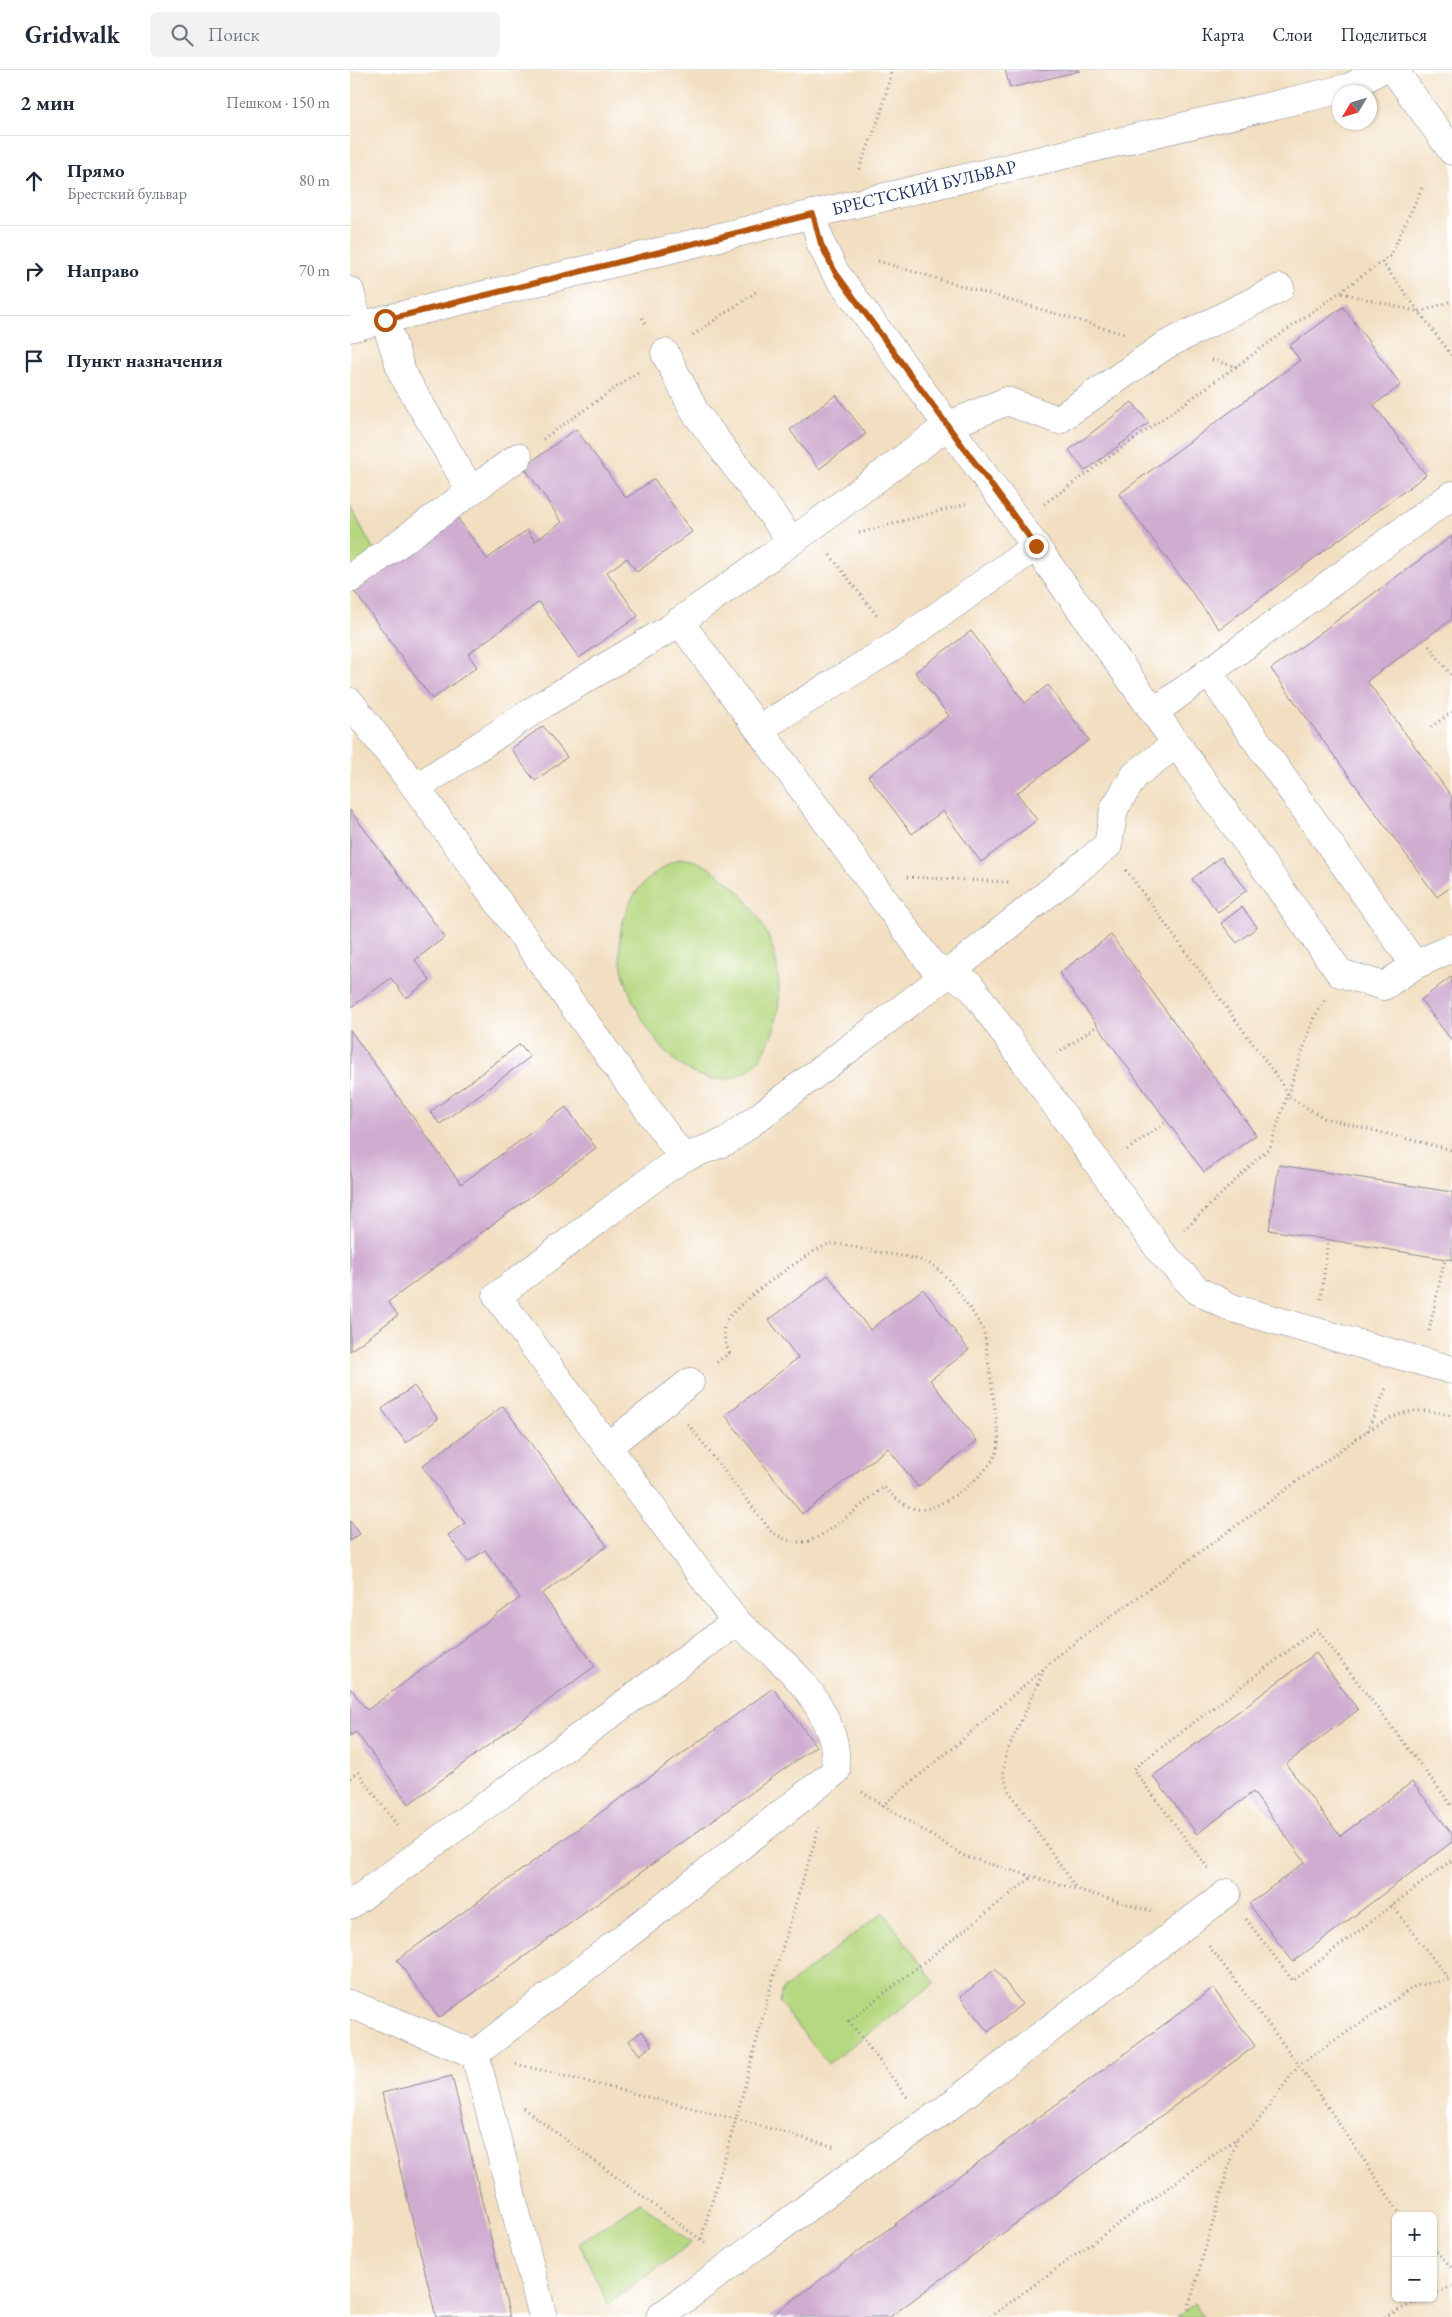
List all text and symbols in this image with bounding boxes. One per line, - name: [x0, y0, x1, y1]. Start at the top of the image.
- search box: [150, 12, 500, 57]
- text: Gridwalk: [25, 19, 120, 50]
- icon: search: [168, 21, 196, 49]
- text: Поиск: [208, 22, 260, 47]
- text: Карта: [1202, 23, 1245, 46]
- text: Слои: [1273, 23, 1312, 46]
- text: Поделиться: [1340, 23, 1427, 46]
- north arrow: [1332, 85, 1377, 130]
- text: 2 мин: [20, 89, 75, 116]
- text: Пешком · 150 m: [226, 92, 330, 113]
- street label: БРЕСТСКИЙ БУЛЬВАР: [829, 154, 1019, 220]
- text: Прямо: [67, 158, 125, 183]
- icon: ahead: [20, 167, 48, 195]
- text: 80 m: [299, 170, 330, 191]
- text: Брестский бульвар: [67, 183, 187, 204]
- icon: right: [20, 257, 48, 285]
- text: Направо: [67, 258, 139, 283]
- text: 70 m: [299, 260, 330, 281]
- route start: [374, 309, 397, 332]
- icon: arrive: [20, 347, 48, 375]
- text: Пункт назначения: [67, 348, 223, 373]
- route end: [1025, 535, 1048, 558]
- map controls: [1392, 2212, 1437, 2302]
- button: +: [1392, 2212, 1437, 2257]
- button: −: [1392, 2257, 1437, 2302]

